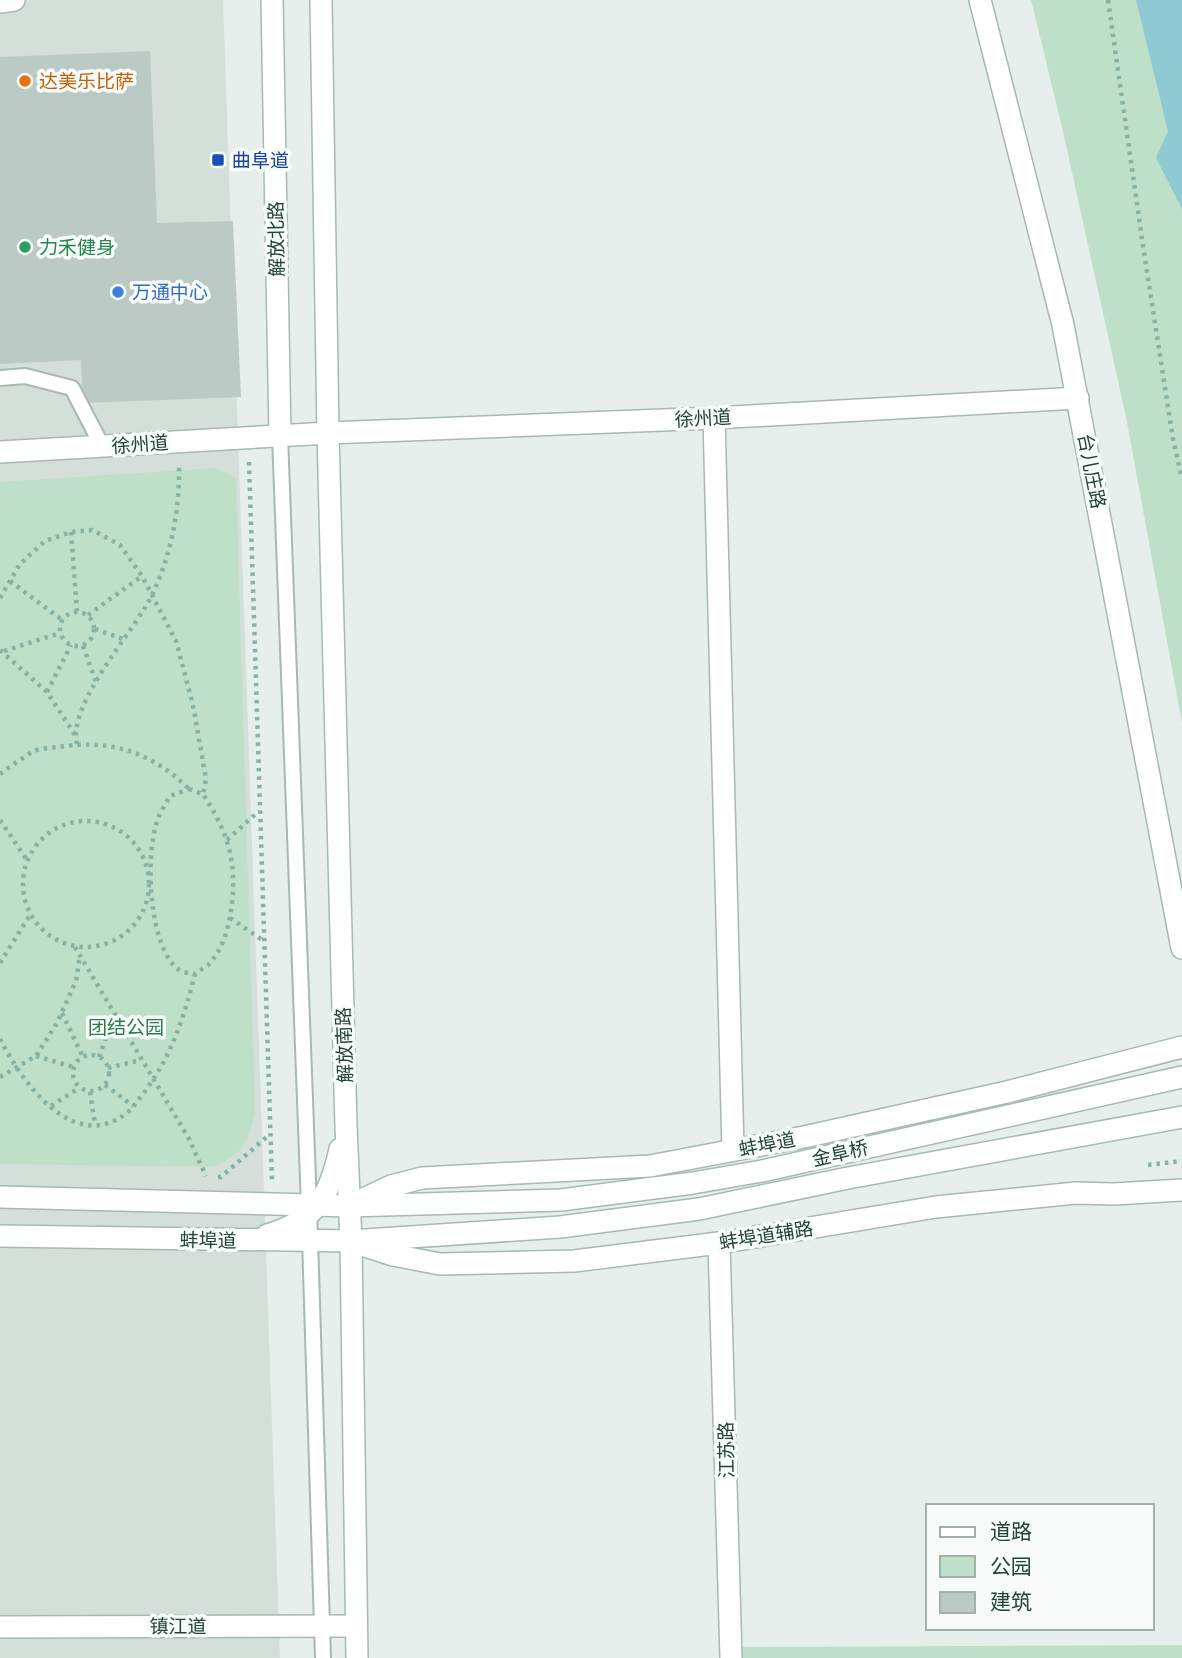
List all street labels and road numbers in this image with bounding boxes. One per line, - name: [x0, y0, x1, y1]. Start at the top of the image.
- street label: 解放北路: [264, 201, 288, 277]
- street label: 徐州道: [674, 406, 732, 430]
- street label: 徐州道: [111, 431, 169, 457]
- street label: 台儿庄路: [1074, 432, 1110, 510]
- street label: 解放南路: [332, 1007, 356, 1083]
- street label: 蚌埠道: [737, 1128, 797, 1160]
- street label: 金阜桥: [810, 1136, 870, 1170]
- street label: 蚌埠道辅路: [717, 1217, 815, 1253]
- street label: 蚌埠道: [179, 1229, 237, 1251]
- street label: 江苏路: [715, 1421, 737, 1479]
- street label: 镇江道: [149, 1615, 207, 1637]

